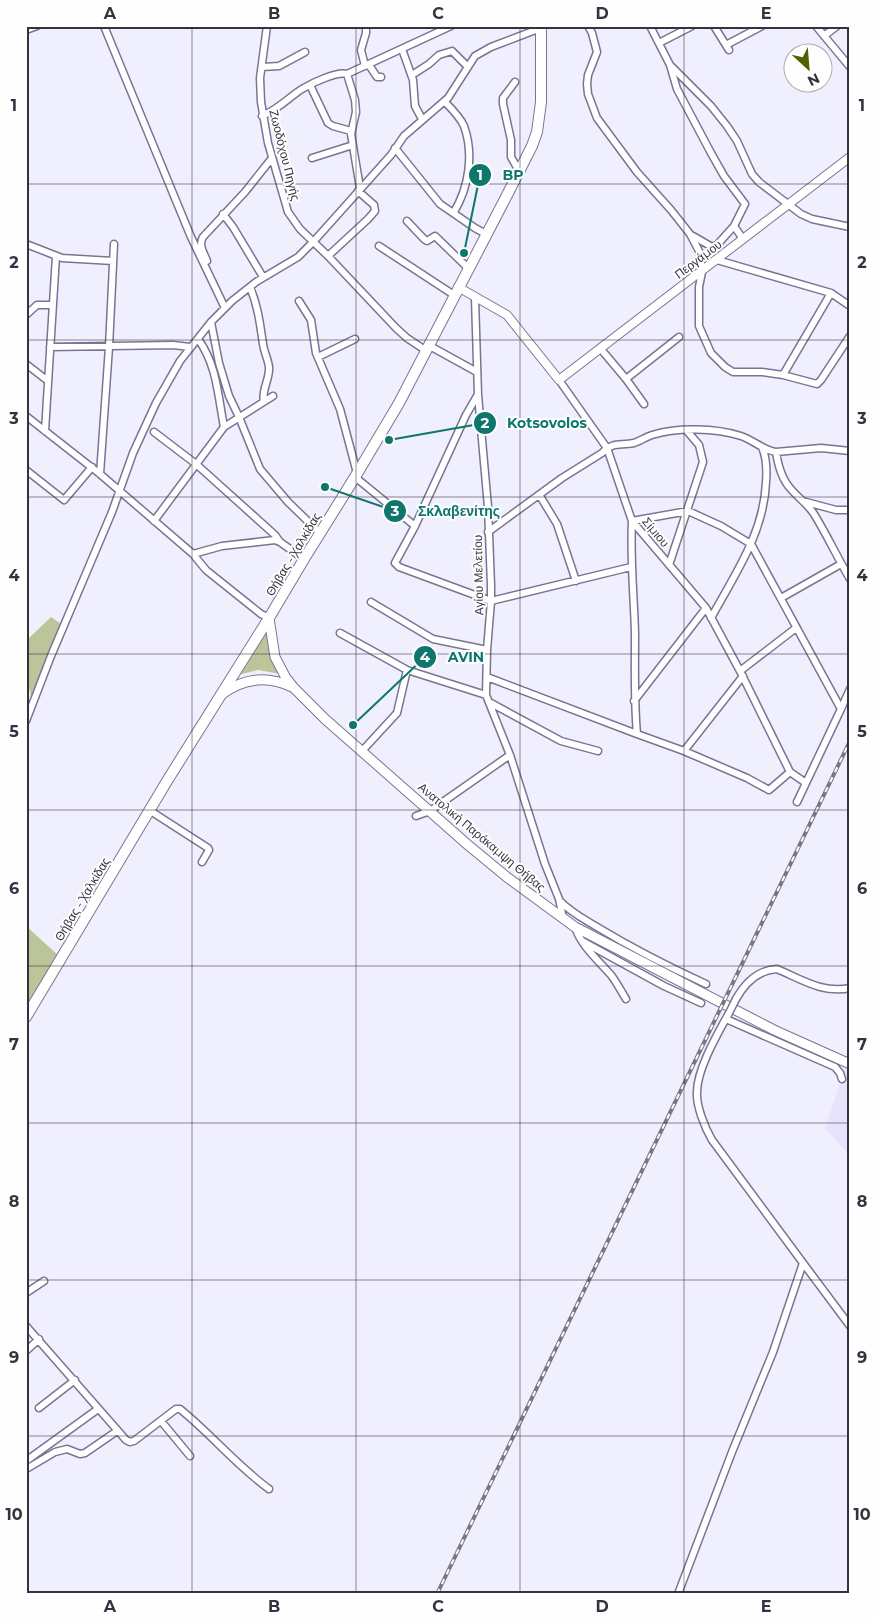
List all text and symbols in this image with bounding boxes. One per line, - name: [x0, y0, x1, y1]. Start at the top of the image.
- text: A: [103, 4, 117, 23]
- text: B: [268, 4, 280, 23]
- text: C: [432, 4, 444, 23]
- text: D: [595, 4, 609, 23]
- text: E: [761, 4, 771, 23]
- north arrow: [784, 42, 834, 92]
- text: N: [805, 69, 823, 90]
- text: 1: [11, 96, 17, 115]
- text: 1: [859, 96, 865, 115]
- street label: Ζωοδόχου Πηγής: [266, 108, 304, 202]
- callout: BP: [468, 161, 534, 190]
- text: 1: [477, 165, 483, 184]
- text: BP: [503, 166, 523, 184]
- street label: Περγάμου: [671, 236, 725, 282]
- text: 2: [9, 253, 19, 272]
- text: 2: [857, 253, 867, 272]
- callout: Kotsovolos: [473, 408, 597, 437]
- text: 3: [8, 409, 19, 428]
- text: 3: [856, 409, 867, 428]
- text: 2: [481, 413, 490, 432]
- text: Kotsovolos: [507, 414, 587, 432]
- callout: Σκλαβενίτης: [383, 496, 510, 525]
- text: 3: [390, 501, 400, 520]
- text: Σκλαβενίτης: [418, 502, 500, 520]
- street label: Θήβας - Χαλκίδας: [262, 509, 324, 598]
- street label: Σίμιου: [639, 514, 673, 550]
- street label: Αγίου Μελετίου: [470, 535, 486, 615]
- text: 4: [8, 566, 20, 585]
- text: 4: [856, 566, 868, 585]
- callout: AVIN: [413, 642, 494, 671]
- text: 4: [420, 647, 431, 666]
- text: AVIN: [447, 648, 484, 666]
- text: 5: [9, 722, 19, 741]
- text: 5: [857, 722, 867, 741]
- street label: Ανατολική Παράκαμψη Θήβας: [415, 779, 549, 895]
- street label: Θήβας - Χαλκίδας: [51, 854, 113, 943]
- text: 6: [9, 879, 19, 898]
- text: 6: [857, 879, 867, 898]
- text: 7: [9, 1035, 19, 1054]
- text: 7: [857, 1035, 867, 1054]
- text: 8: [9, 1192, 19, 1211]
- text: 8: [857, 1192, 867, 1211]
- text: 9: [9, 1348, 19, 1367]
- text: 9: [857, 1348, 867, 1367]
- text: 10: [5, 1505, 23, 1524]
- text: 10: [853, 1505, 871, 1524]
- text: A: [103, 1597, 117, 1616]
- text: B: [268, 1597, 280, 1616]
- text: C: [432, 1597, 444, 1616]
- text: D: [595, 1597, 609, 1616]
- text: E: [761, 1597, 771, 1616]

